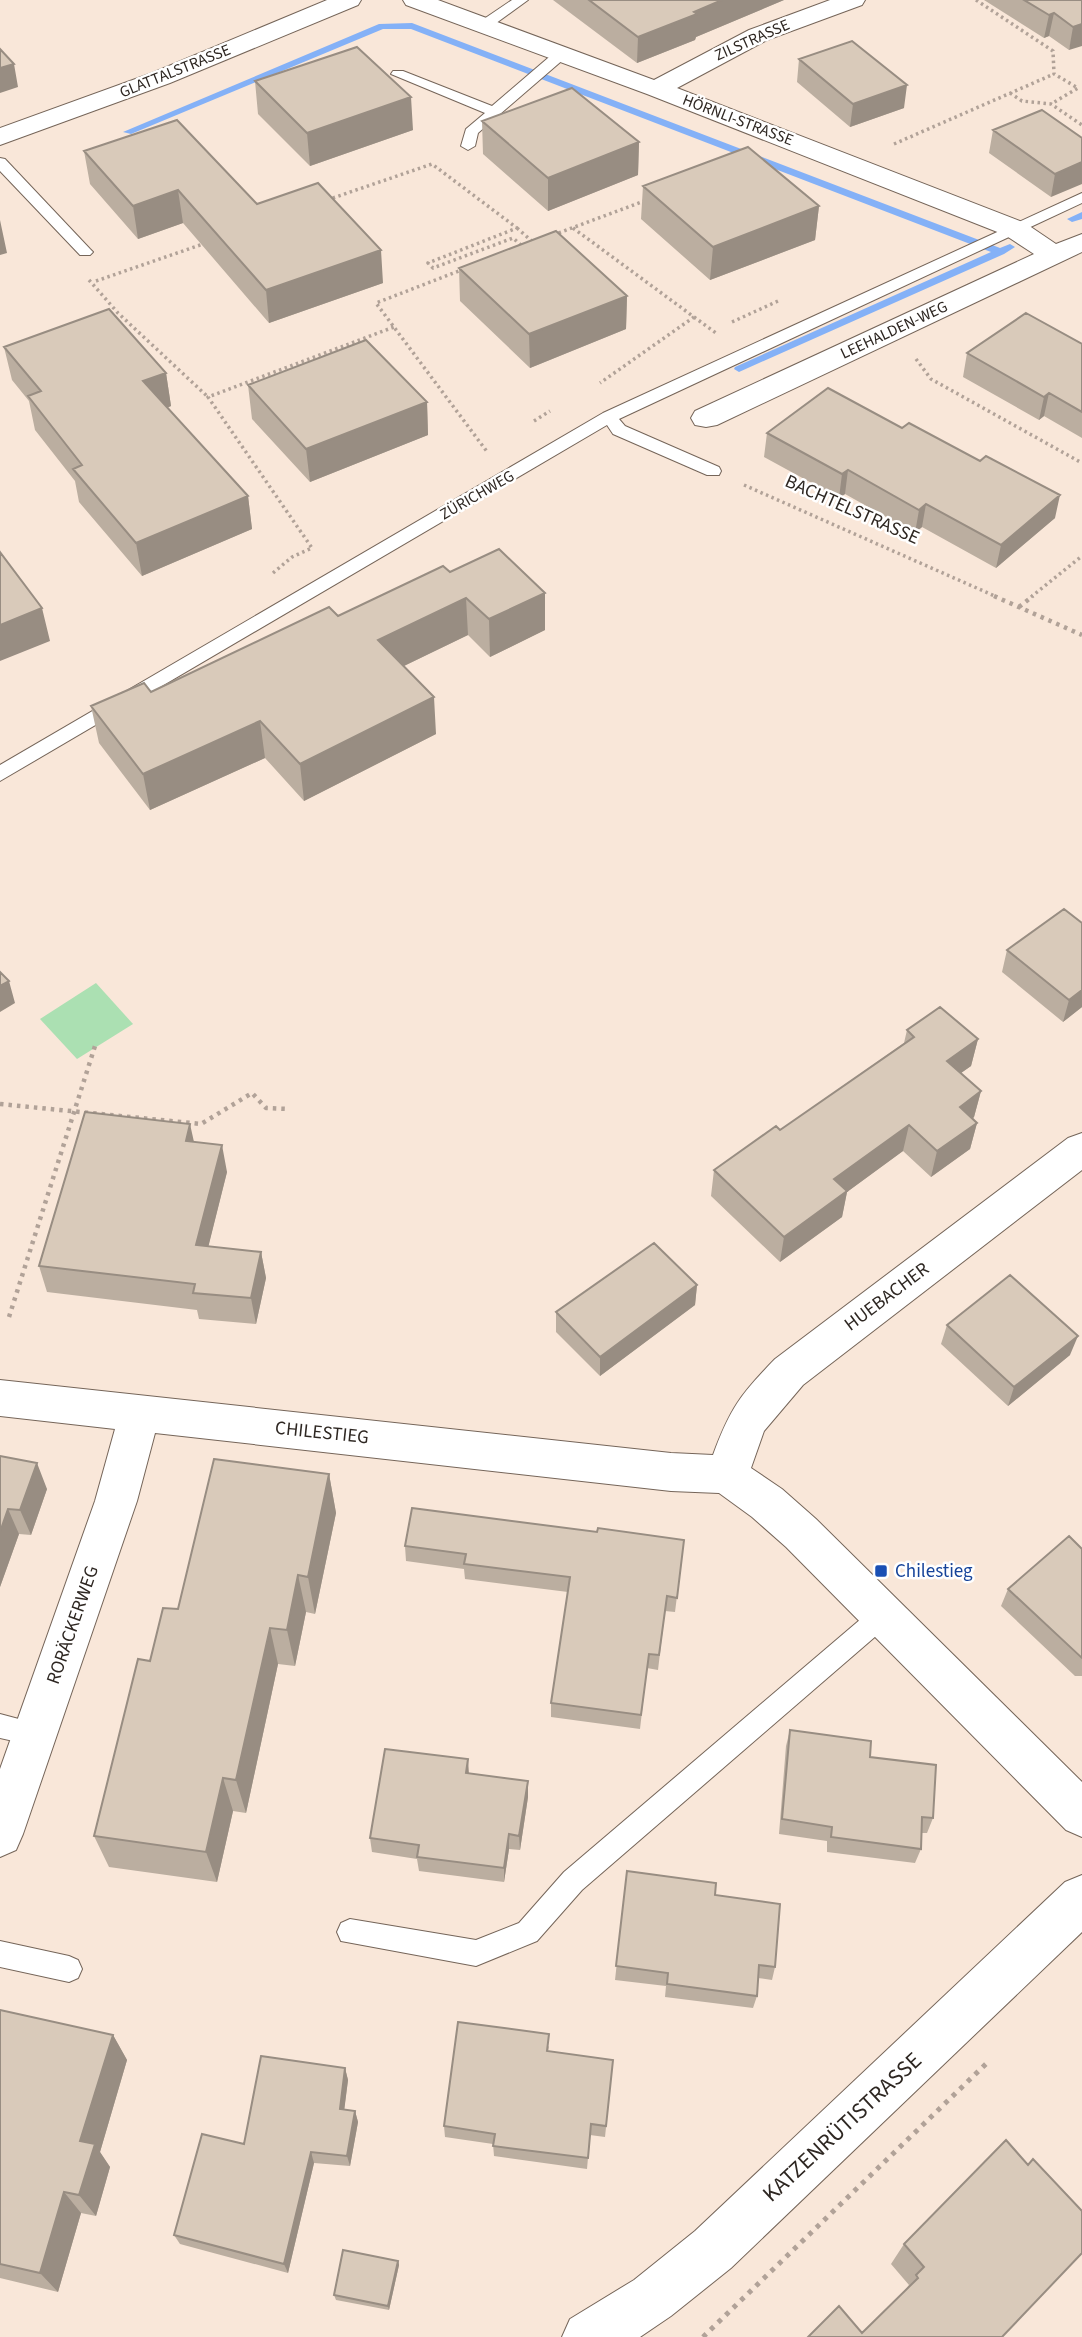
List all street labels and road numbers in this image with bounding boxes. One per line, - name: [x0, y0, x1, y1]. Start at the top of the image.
- street label: ZILSTRASSE: [711, 14, 793, 66]
- street label: GLATTALSTRASSE: [116, 39, 234, 103]
- street label: HÖRNLI-STRASSE: [679, 89, 797, 151]
- street label: LEEHALDEN-WEG: [837, 296, 951, 364]
- street label: ZÜRICHWEG: [436, 465, 518, 525]
- street label: BACHTELSTRASSE: [780, 468, 924, 552]
- street label: HUEBACHER: [839, 1256, 935, 1338]
- street label: CHILESTIEG: [274, 1415, 370, 1451]
- street label: RORÄCKERWEG: [40, 1562, 106, 1688]
- street label: KATZENRÜTISTRASSE: [755, 2044, 929, 2210]

